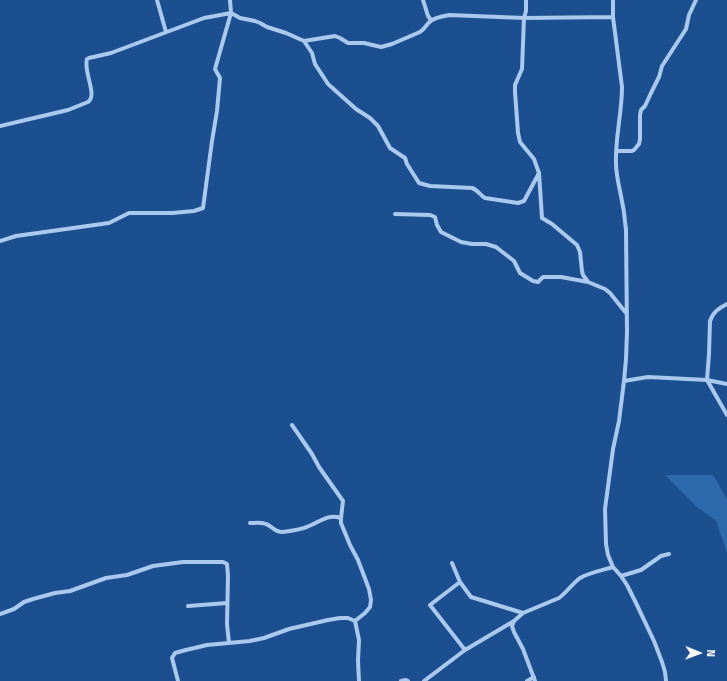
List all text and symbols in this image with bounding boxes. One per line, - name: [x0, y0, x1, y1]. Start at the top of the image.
- north arrow: [679, 633, 719, 673]
- text: N: [703, 649, 719, 657]

